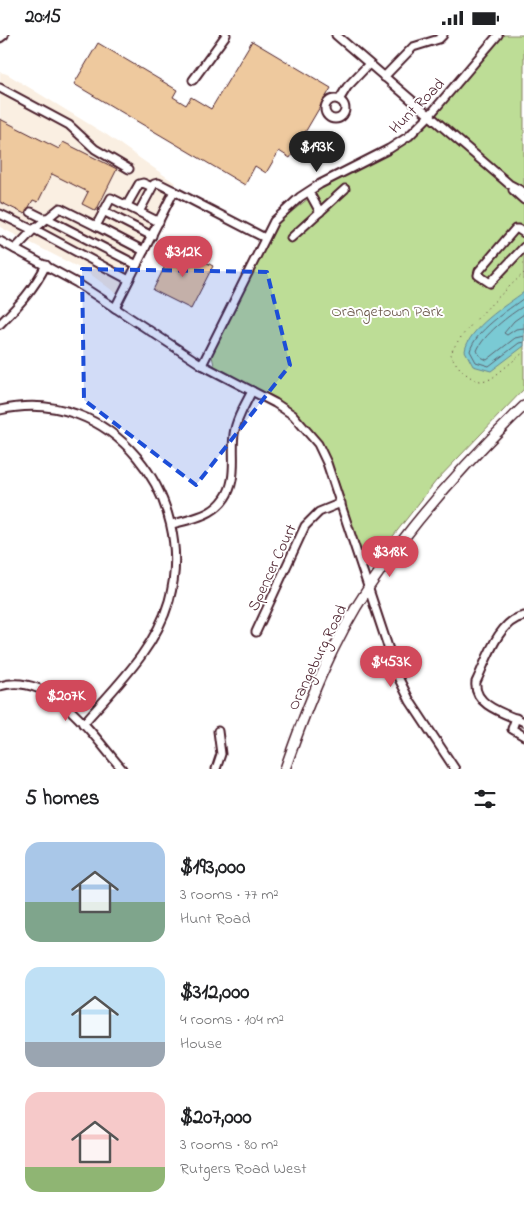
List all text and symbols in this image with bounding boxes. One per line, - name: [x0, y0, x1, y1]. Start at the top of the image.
- text: 20:15: [25, 4, 61, 31]
- street label: Hunt Road: [384, 73, 451, 140]
- pin: $193K: [282, 131, 352, 173]
- text: $193K: [300, 135, 334, 159]
- pin: $312K: [148, 235, 218, 278]
- text: $312K: [164, 240, 202, 264]
- park label: Orangetown Park: [331, 300, 444, 324]
- street label: Spencer Court: [242, 520, 304, 615]
- pin: $318K: [355, 535, 425, 578]
- text: $318K: [372, 540, 408, 564]
- street label: Orangeburg Road: [282, 601, 354, 715]
- pin: $453K: [356, 645, 426, 688]
- text: $453K: [371, 650, 411, 674]
- pin: $207K: [31, 679, 101, 722]
- text: $207K: [47, 684, 85, 708]
- text: 5 homes: [25, 784, 100, 814]
- icon: filters: [471, 785, 499, 813]
- text: $193,000: [180, 853, 245, 883]
- icon: home: [65, 862, 125, 922]
- text: 3 rooms · 77 m²: [180, 883, 279, 907]
- text: Hunt Road: [180, 907, 250, 931]
- text: $312,000: [180, 978, 249, 1008]
- icon: home: [65, 987, 125, 1047]
- text: 4 rooms · 104 m²: [180, 1008, 284, 1032]
- text: House: [180, 1032, 222, 1056]
- text: $207,000: [180, 1103, 252, 1133]
- icon: home: [65, 1112, 125, 1172]
- text: 3 rooms · 80 m²: [180, 1133, 278, 1157]
- text: Rutgers Road West: [180, 1157, 307, 1181]

